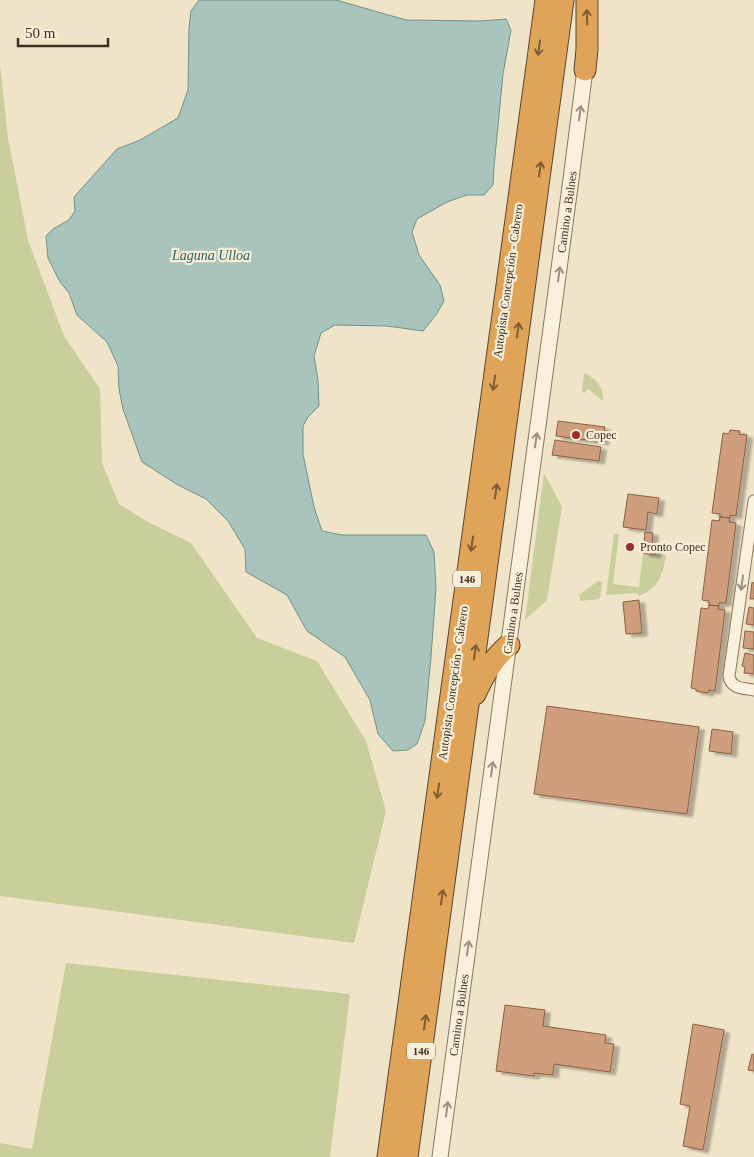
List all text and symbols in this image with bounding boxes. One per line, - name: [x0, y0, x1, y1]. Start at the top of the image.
- one-way arrow: [582, 10, 592, 26]
- scale bar: [18, 15, 108, 47]
- text: 50 m: [25, 25, 56, 41]
- one-way arrow: [534, 40, 544, 56]
- one-way arrow: [575, 105, 585, 121]
- one-way arrow: [535, 161, 545, 177]
- street label: Camino a Bulnes: [554, 170, 580, 254]
- street label: Autopista Concepción - Cabrero: [490, 203, 526, 359]
- water label: Laguna Ulloa: [171, 248, 250, 263]
- one-way arrow: [554, 266, 564, 282]
- one-way arrow: [513, 322, 523, 338]
- one-way arrow: [489, 374, 499, 390]
- place label: Copec: [586, 428, 617, 442]
- marker: Copec: [570, 429, 582, 441]
- one-way arrow: [531, 432, 541, 448]
- one-way arrow: [492, 483, 502, 499]
- one-way arrow: [467, 535, 477, 551]
- place label: Pronto Copec: [640, 540, 706, 554]
- marker: Pronto Copec: [624, 541, 636, 553]
- road number: 146: [453, 570, 481, 588]
- street label: Camino a Bulnes: [500, 571, 526, 655]
- one-way arrow: [737, 575, 747, 591]
- street label: Autopista Concepción - Cabrero: [435, 605, 471, 761]
- one-way arrow: [470, 644, 480, 660]
- one-way arrow: [488, 762, 498, 778]
- one-way arrow: [433, 783, 443, 799]
- one-way arrow: [437, 890, 447, 906]
- one-way arrow: [464, 940, 474, 956]
- street label: Camino a Bulnes: [446, 973, 472, 1057]
- one-way arrow: [420, 1014, 430, 1030]
- road number: 146: [407, 1042, 435, 1060]
- one-way arrow: [442, 1101, 452, 1117]

